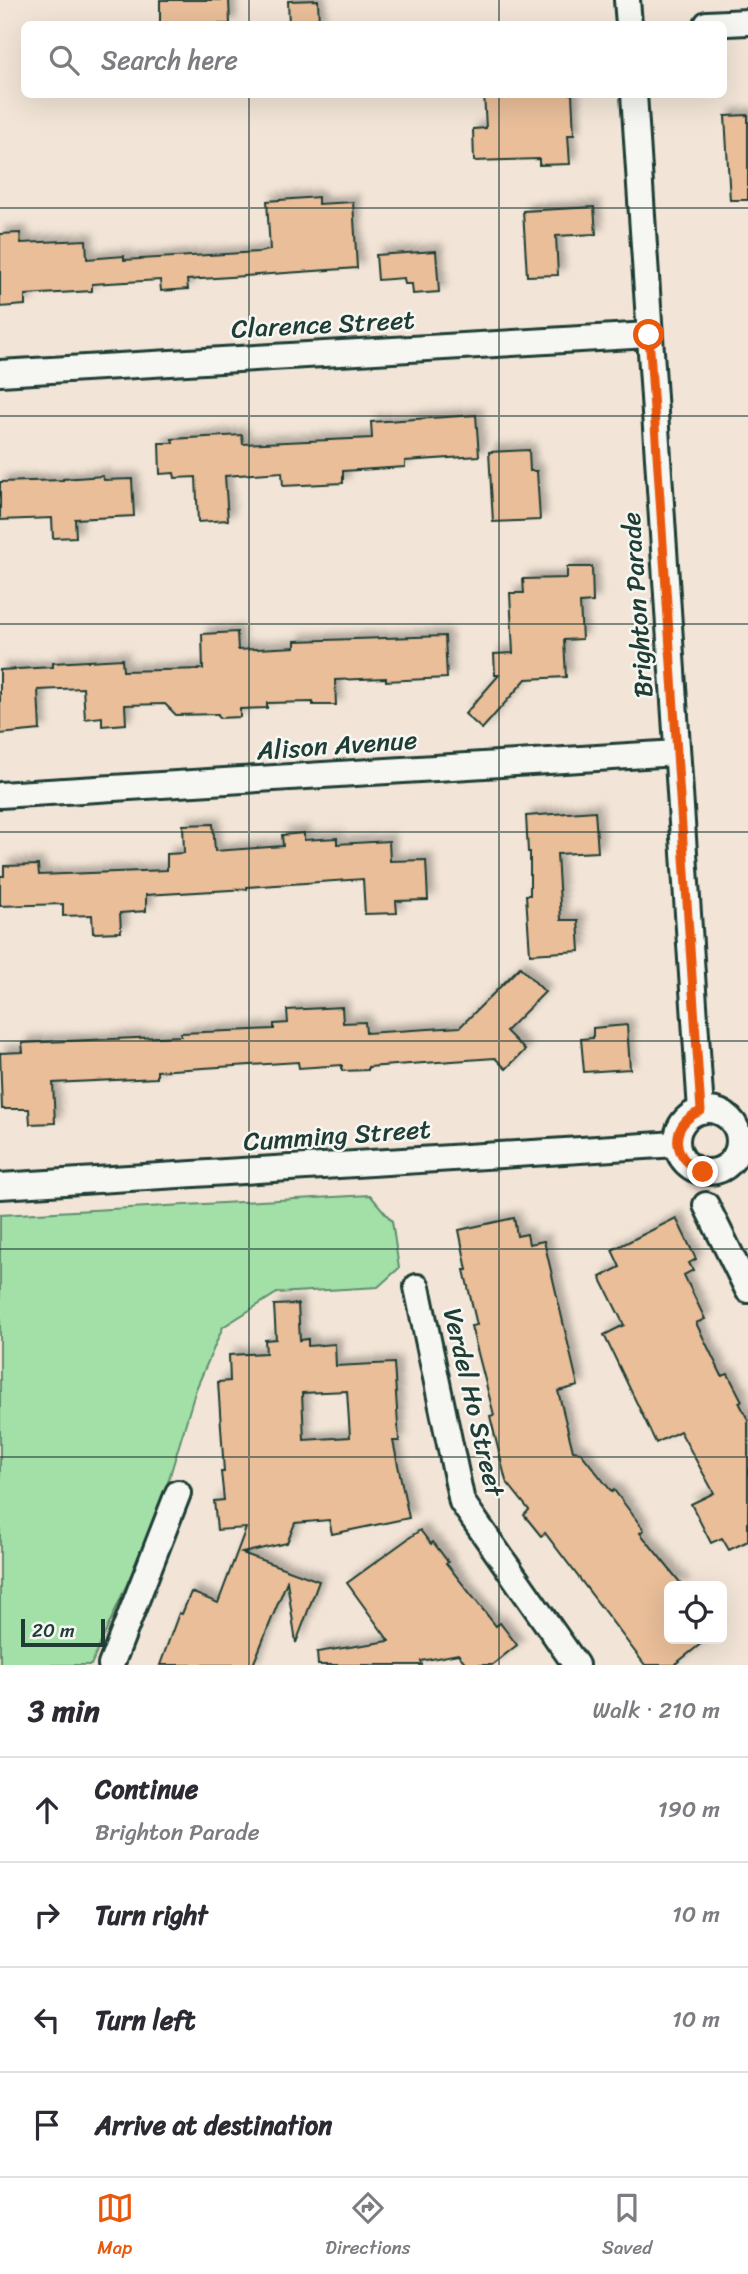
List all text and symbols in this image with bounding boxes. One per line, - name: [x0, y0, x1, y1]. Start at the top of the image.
- search box: [21, 21, 727, 98]
- text: Search here: [101, 37, 238, 83]
- icon: search: [45, 41, 83, 79]
- street label: Clarence Street: [230, 296, 416, 352]
- route start: [633, 319, 664, 350]
- street label: Brighton Parade: [608, 511, 666, 699]
- street label: Alison Avenue: [254, 716, 419, 774]
- street label: Cumming Street: [242, 1106, 432, 1164]
- route end: [687, 1156, 718, 1187]
- street label: Verdel Ho Street: [430, 1303, 518, 1502]
- map controls: [664, 1581, 727, 1644]
- button: locate: [664, 1581, 727, 1644]
- text: 20 m: [32, 1614, 75, 1647]
- scale bar: [21, 1616, 105, 1648]
- text: 3 min: [28, 1684, 100, 1738]
- text: Walk · 210 m: [593, 1690, 720, 1731]
- text: Continue: [95, 1766, 198, 1812]
- text: 190 m: [658, 1789, 720, 1830]
- icon: ahead: [28, 1791, 66, 1829]
- text: Brighton Parade: [95, 1812, 260, 1853]
- text: Turn right: [95, 1892, 208, 1938]
- text: 10 m: [672, 1894, 720, 1935]
- icon: right: [28, 1896, 66, 1934]
- text: Turn left: [95, 1997, 195, 2043]
- text: 10 m: [672, 1999, 720, 2040]
- icon: left: [28, 2001, 66, 2039]
- text: Arrive at destination: [95, 2102, 332, 2148]
- icon: arrive: [28, 2106, 66, 2144]
- tab: Map: [96, 2189, 134, 2264]
- tab: Directions: [325, 2189, 411, 2264]
- tab: Saved: [602, 2189, 652, 2264]

